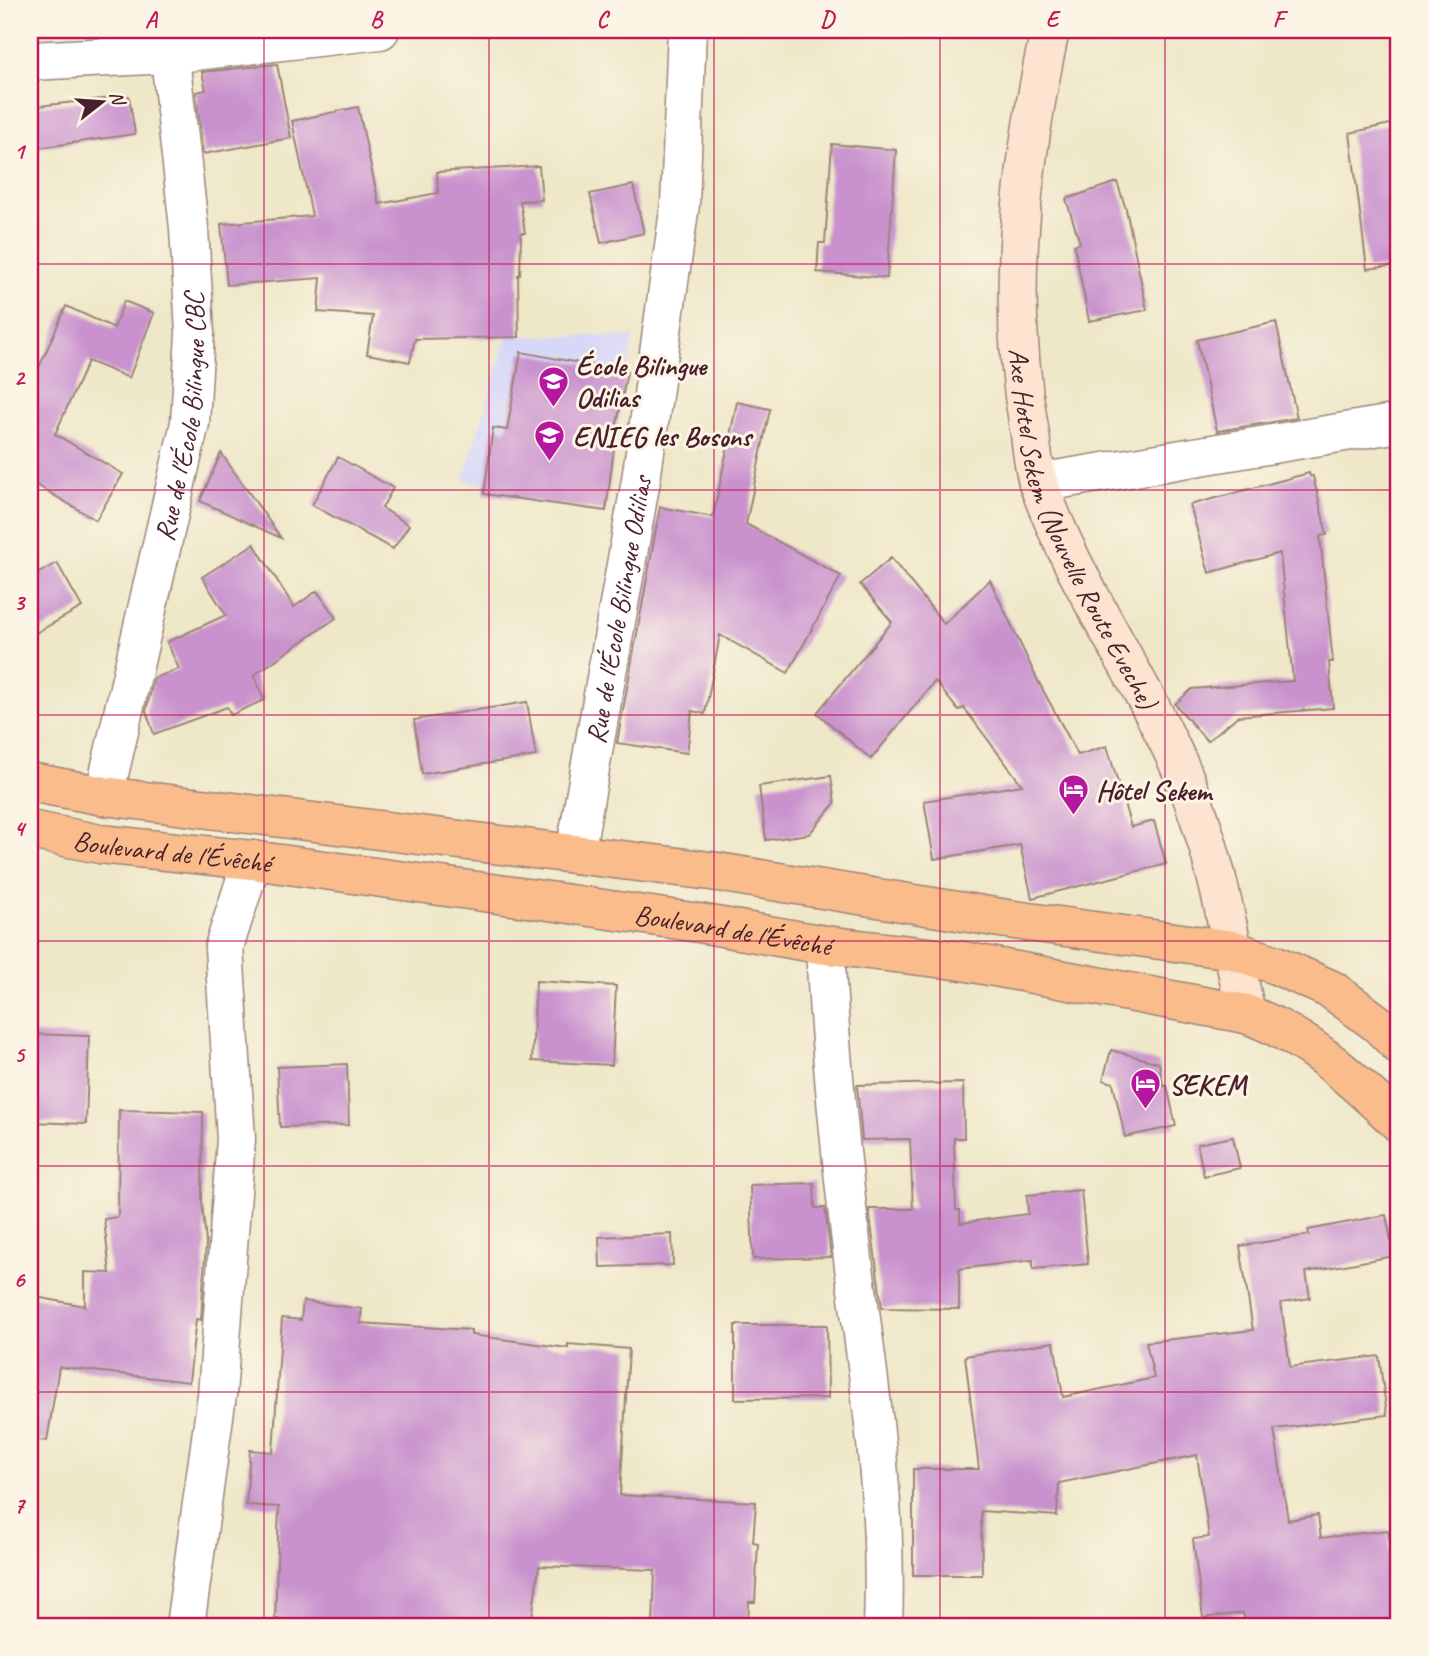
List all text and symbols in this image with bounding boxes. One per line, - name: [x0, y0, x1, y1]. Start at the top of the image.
- text: A: [145, 5, 159, 34]
- text: B: [370, 5, 384, 34]
- text: C: [597, 5, 611, 34]
- text: D: [820, 5, 836, 34]
- text: E: [1046, 5, 1062, 34]
- text: F: [1273, 5, 1289, 34]
- north arrow: [66, 66, 136, 136]
- text: N: [104, 88, 131, 110]
- text: 1: [14, 137, 27, 166]
- street label: Rue de l'École Bilingue CBC: [146, 288, 213, 544]
- street label: Axe Hotel Sekem (Nouvelle Route Eveche): [1002, 347, 1167, 716]
- place label: École Bilingue Odilias: [576, 348, 709, 415]
- text: 2: [14, 363, 27, 392]
- school or university icon: École Bilingue Odilias: [536, 364, 570, 408]
- school or university icon: ENIEG les Bosons: [533, 419, 567, 463]
- place label: ENIEG les Bosons: [573, 419, 754, 454]
- street label: Rue de l'École Bilingue Odilias: [577, 471, 659, 746]
- text: 3: [14, 588, 27, 617]
- hotel icon: Hôtel Sekem: [1056, 773, 1090, 817]
- place label: Hôtel Sekem: [1096, 773, 1214, 808]
- text: 4: [14, 814, 27, 843]
- street label: Boulevard de l'Évêché: [70, 822, 277, 880]
- street label: Boulevard de l'Évêché: [632, 896, 837, 963]
- text: 5: [14, 1040, 26, 1069]
- hotel icon: SEKEM: [1129, 1067, 1163, 1111]
- place label: SEKEM: [1169, 1067, 1249, 1102]
- text: 6: [14, 1265, 27, 1294]
- text: 7: [14, 1491, 27, 1520]

